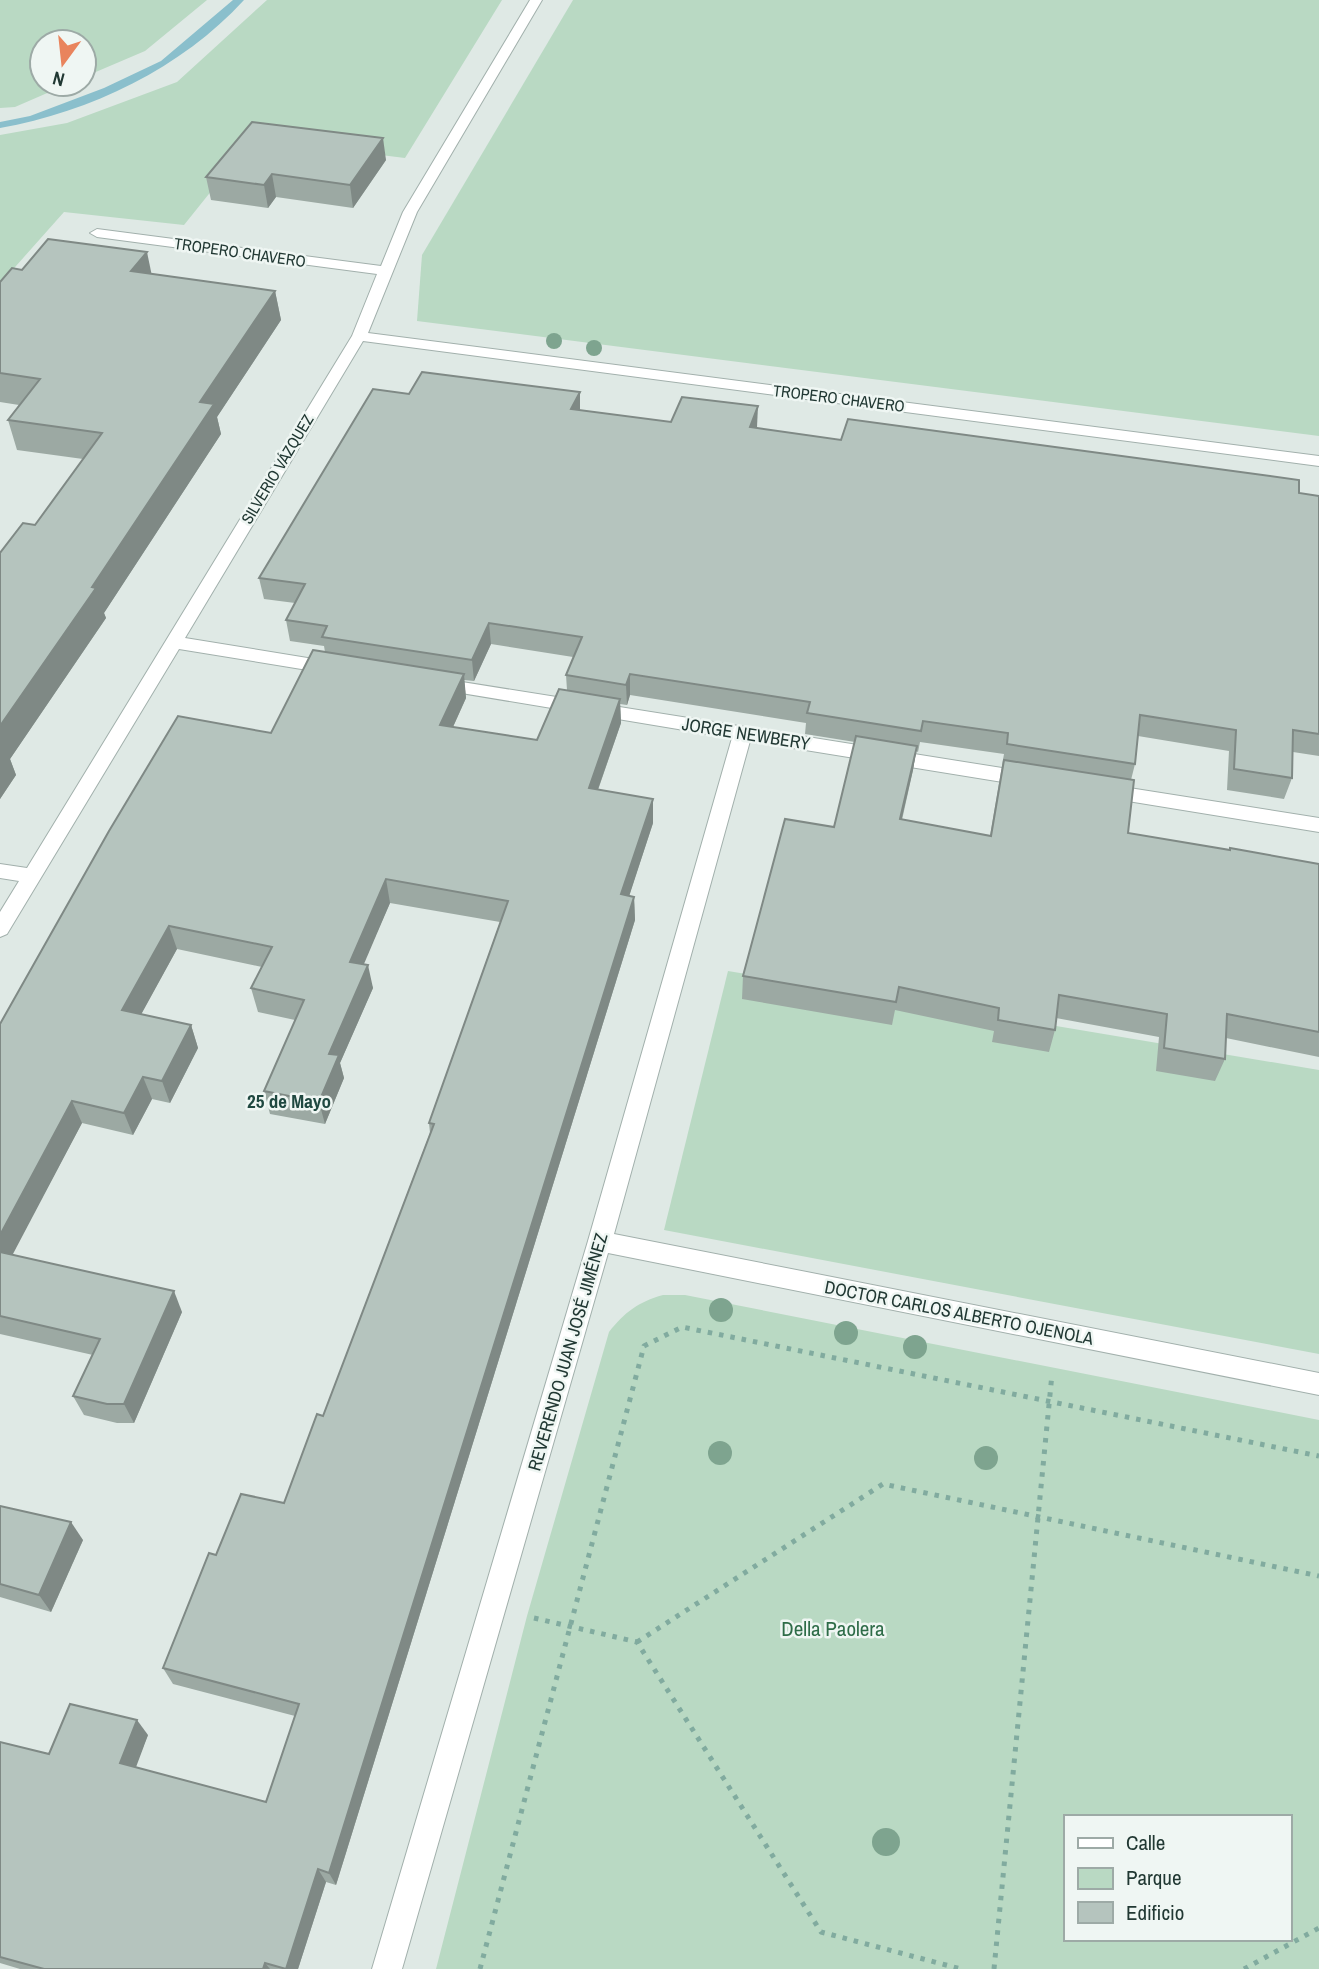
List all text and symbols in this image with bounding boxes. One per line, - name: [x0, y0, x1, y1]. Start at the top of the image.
- north arrow: [28, 28, 98, 98]
- text: N: [50, 65, 67, 93]
- street label: TROPERO CHAVERO: [173, 232, 307, 272]
- street label: TROPERO CHAVERO: [772, 379, 906, 417]
- street label: SILVERIO VÁZQUEZ: [236, 410, 318, 528]
- street label: JORGE NEWBERY: [680, 711, 812, 756]
- district label: 25 de Mayo: [247, 1088, 331, 1114]
- street label: REVERENDO JUAN JOSÉ JIMÉNEZ: [522, 1230, 613, 1474]
- street label: DOCTOR CARLOS ALBERTO OJENOLA: [823, 1274, 1096, 1351]
- park label: Della Paolera: [781, 1614, 885, 1643]
- legend: [1064, 1815, 1291, 1941]
- text: Calle: [1126, 1828, 1165, 1857]
- text: Parque: [1126, 1863, 1182, 1892]
- text: Edificio: [1126, 1898, 1184, 1927]

